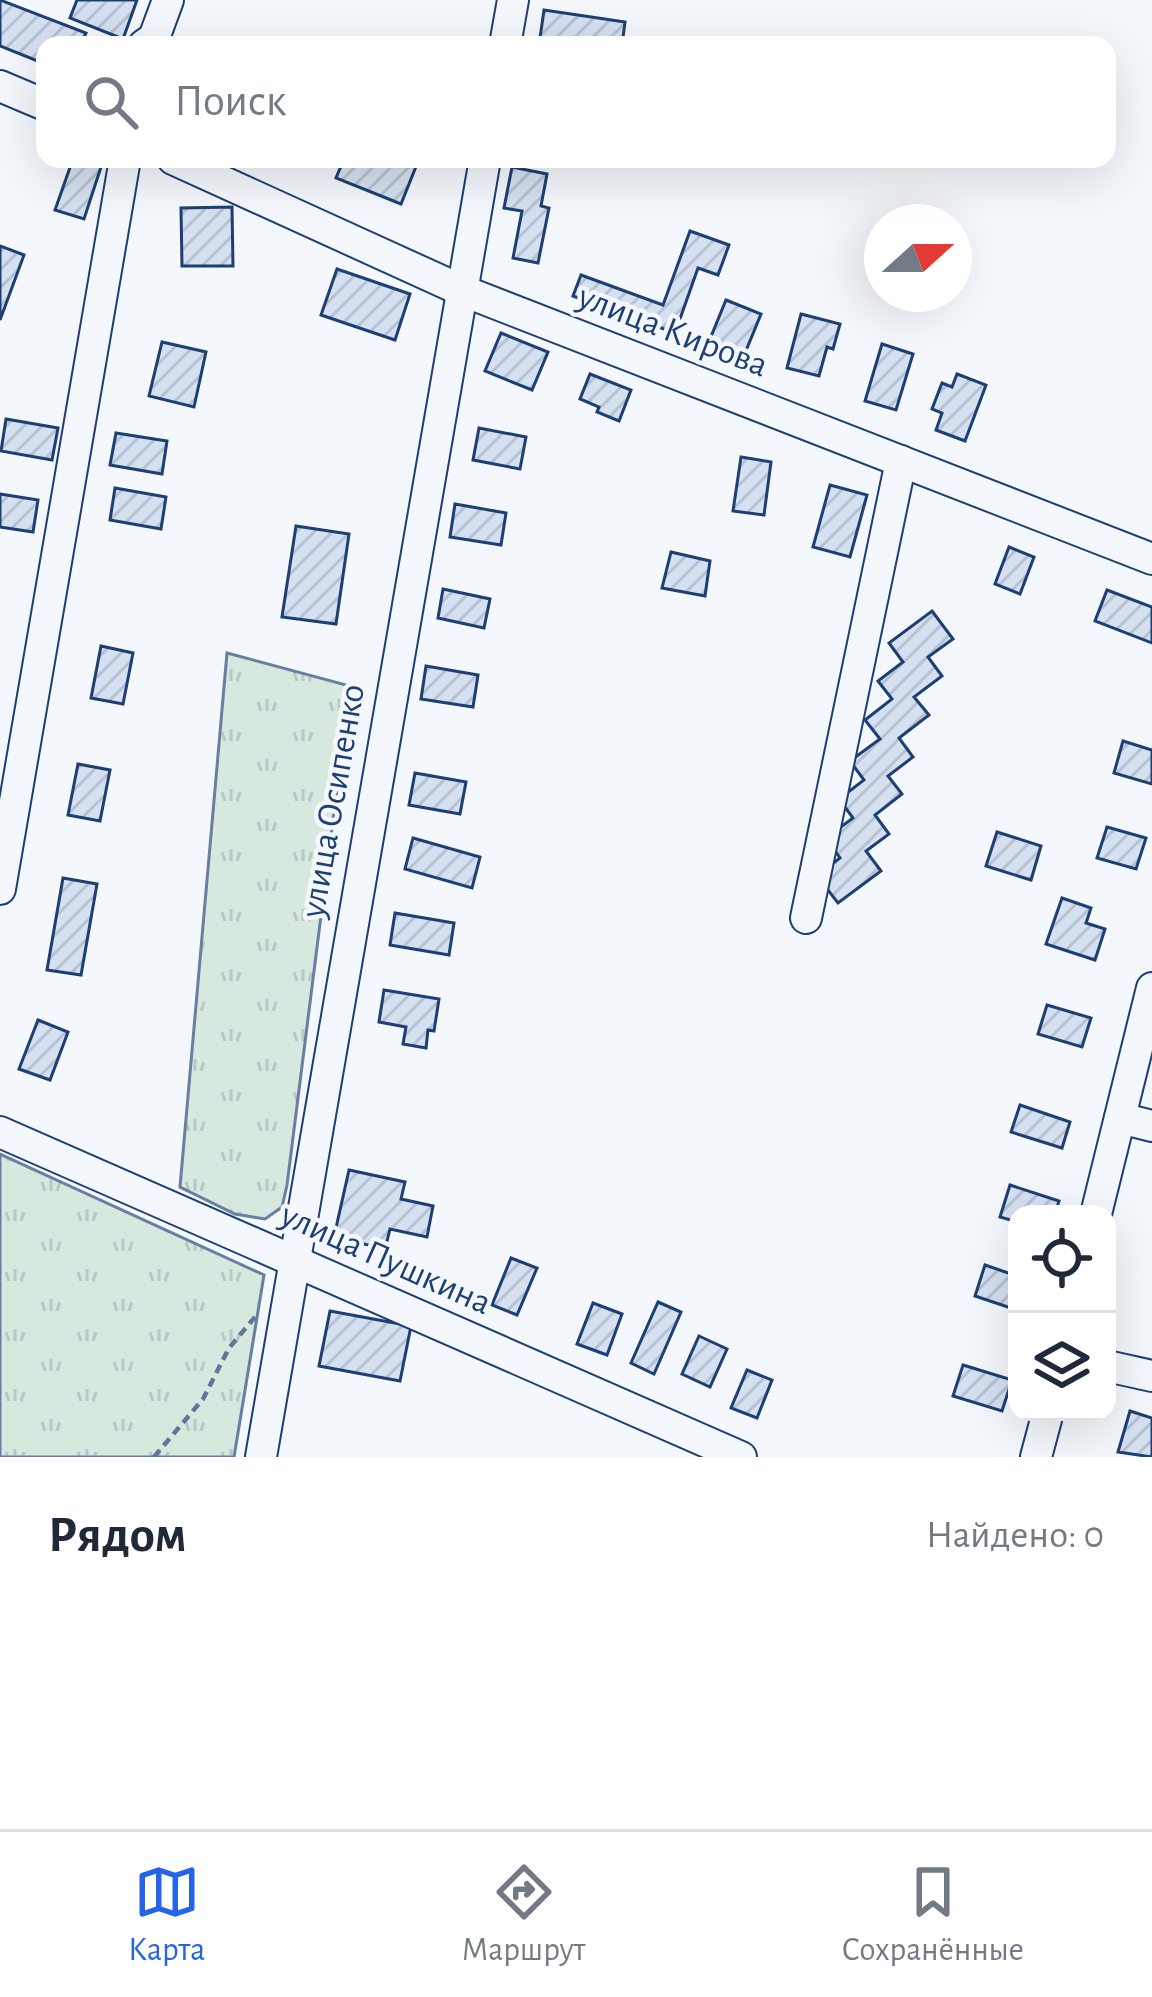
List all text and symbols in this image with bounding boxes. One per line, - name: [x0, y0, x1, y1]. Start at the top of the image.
- search box: [36, 36, 1116, 168]
- icon: search: [78, 69, 144, 135]
- text: Поиск: [174, 79, 286, 124]
- north arrow: [864, 204, 972, 312]
- street label: улица Кирова: [572, 278, 773, 384]
- street label: улица Осипенко: [295, 681, 371, 922]
- street label: улица Пушкина: [275, 1196, 496, 1321]
- map controls: [1008, 1205, 1116, 1421]
- button: locate: [1008, 1205, 1116, 1313]
- button: layers: [1008, 1313, 1116, 1421]
- text: Рядом: [48, 1510, 187, 1561]
- text: Найдено: 0: [926, 1516, 1104, 1555]
- tab: Карта: [128, 1859, 205, 1971]
- tab: Маршрут: [462, 1859, 585, 1971]
- tab: Сохранённые: [842, 1859, 1024, 1971]

